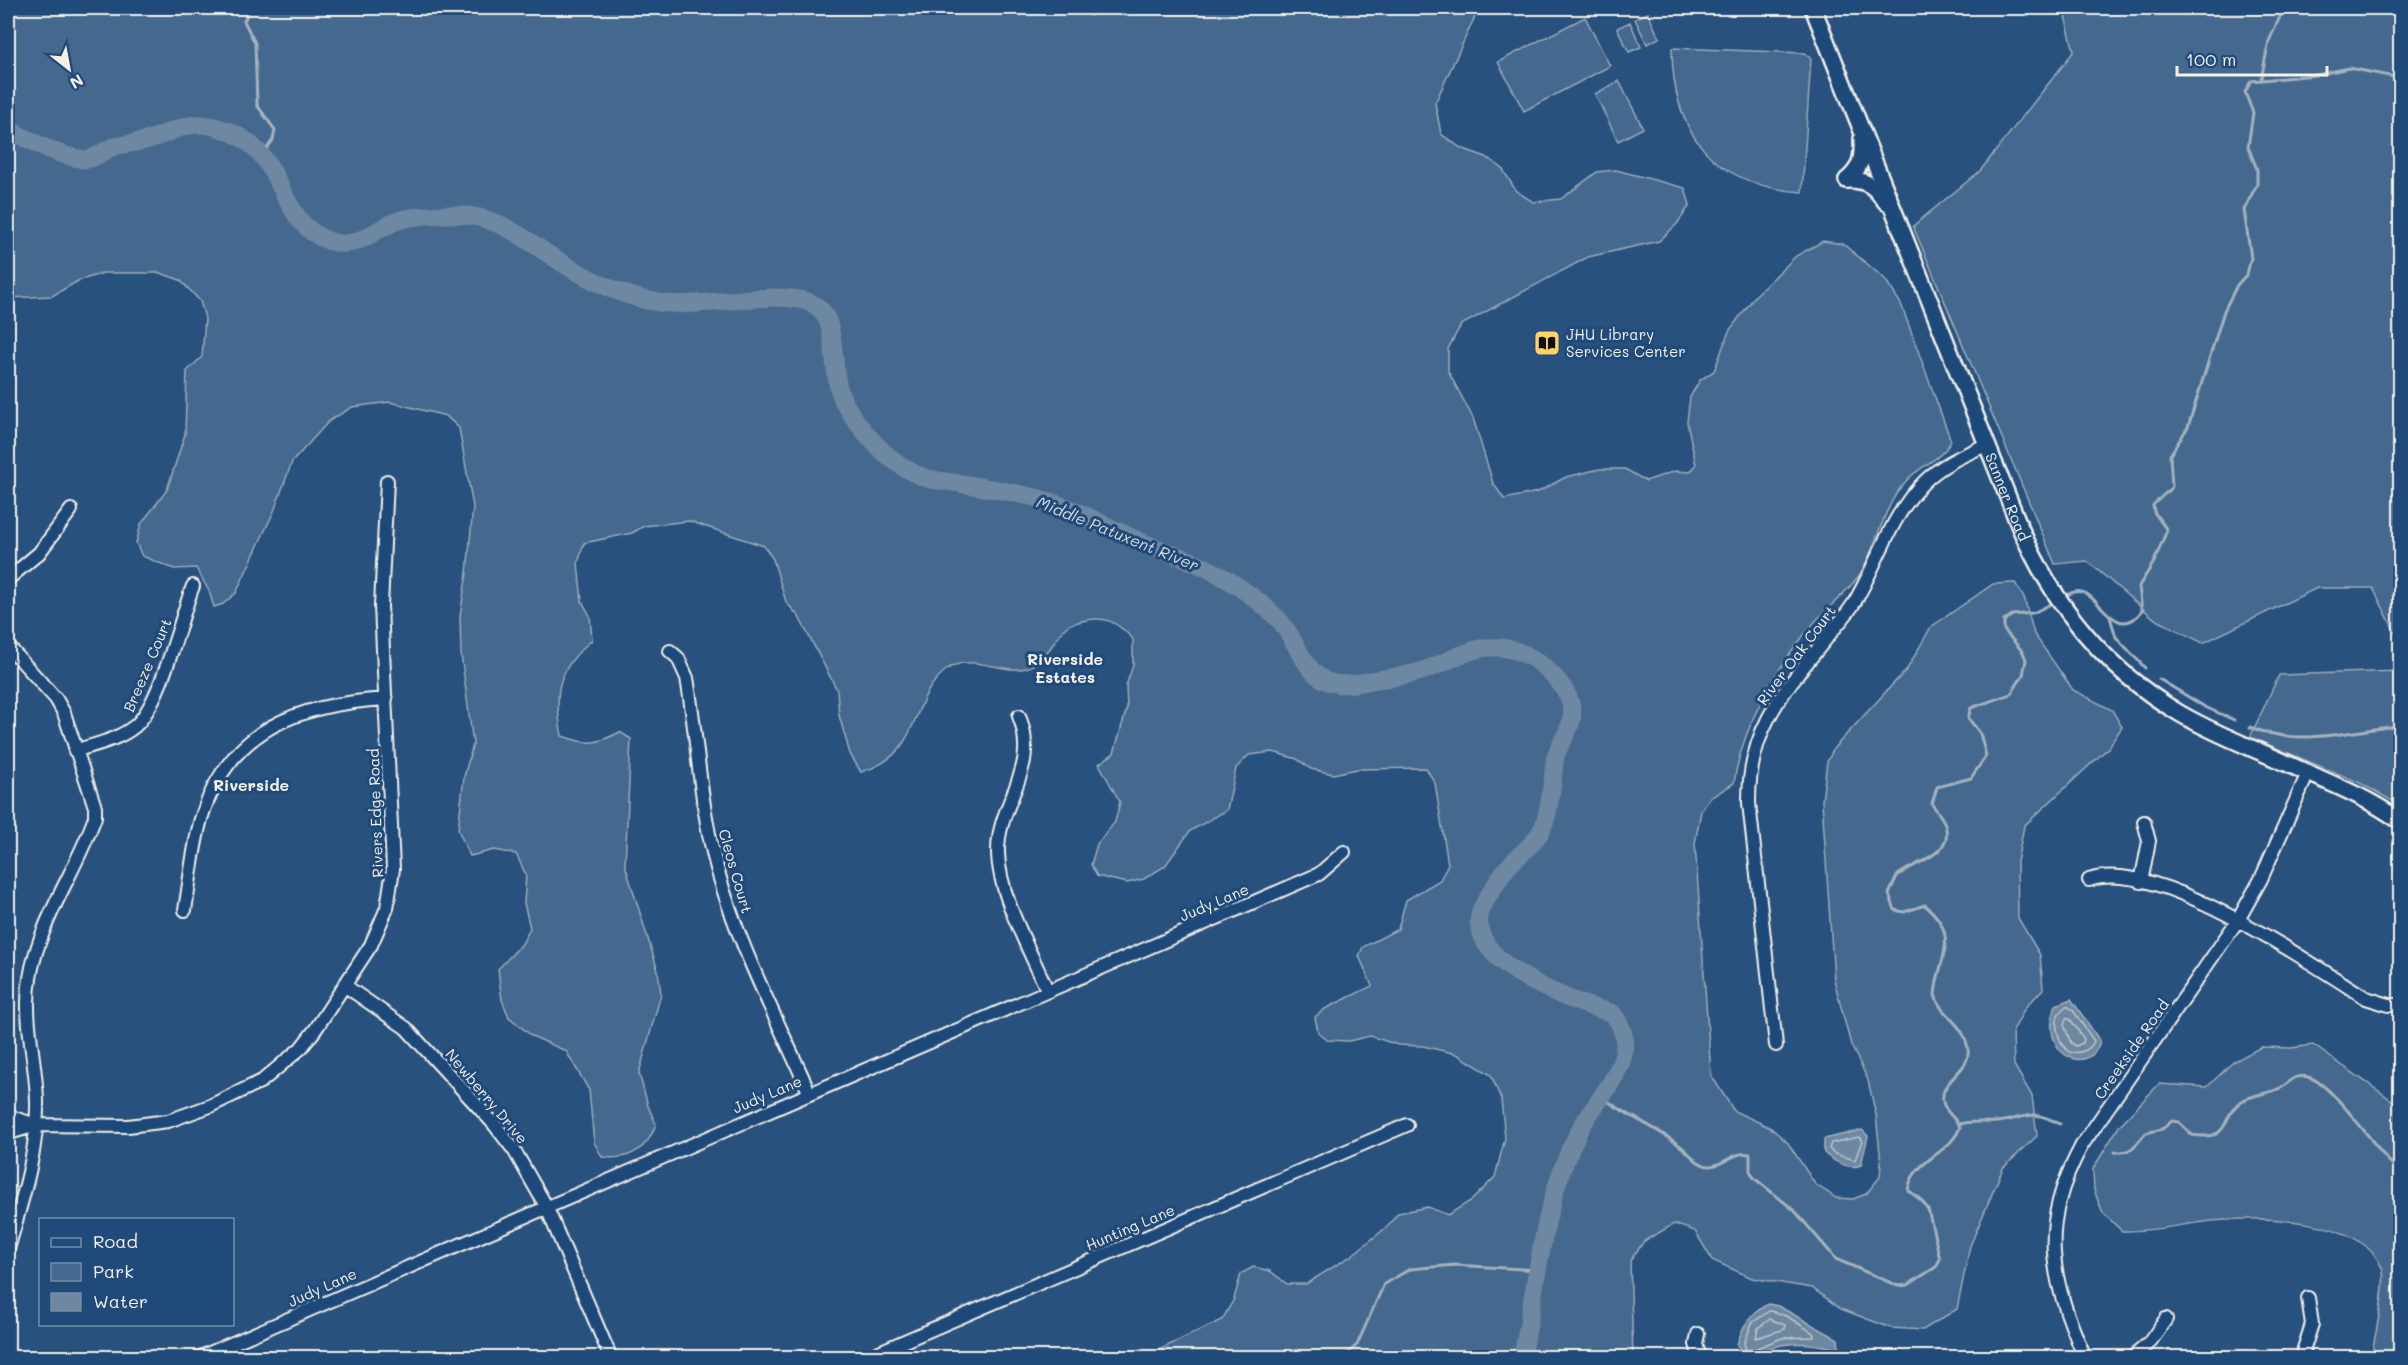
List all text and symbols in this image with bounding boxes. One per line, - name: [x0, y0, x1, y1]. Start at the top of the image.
- north arrow: [39, 39, 99, 99]
- scale bar: [2177, 39, 2327, 77]
- text: 100 m: [2186, 47, 2236, 71]
- text: N: [66, 70, 88, 94]
- place label: JHU Library Services Center: [1566, 324, 1686, 361]
- library icon: JHU Library Services Center: [1532, 328, 1562, 358]
- street label: Sanner Road: [1981, 450, 2035, 544]
- water label: Middle Patuxent River: [1034, 491, 1202, 575]
- street label: River Oak Court: [1752, 601, 1840, 709]
- street label: Breeze Court: [118, 615, 176, 715]
- district label: Riverside Estates: [1027, 648, 1103, 687]
- street label: Rivers Edge Road: [363, 748, 387, 878]
- district label: Riverside: [213, 774, 289, 795]
- street label: Cleos Court: [714, 827, 758, 915]
- street label: Judy Lane: [1176, 878, 1252, 926]
- street label: Creekside Road: [2089, 995, 2173, 1103]
- street label: Newberry Drive: [441, 1044, 533, 1148]
- street label: Judy Lane: [729, 1070, 805, 1118]
- street label: Hunting Lane: [1082, 1199, 1178, 1255]
- legend: [39, 1218, 234, 1326]
- text: Road: [93, 1229, 138, 1253]
- text: Park: [93, 1259, 134, 1283]
- street label: Judy Lane: [284, 1263, 360, 1311]
- text: Water: [93, 1289, 148, 1313]

